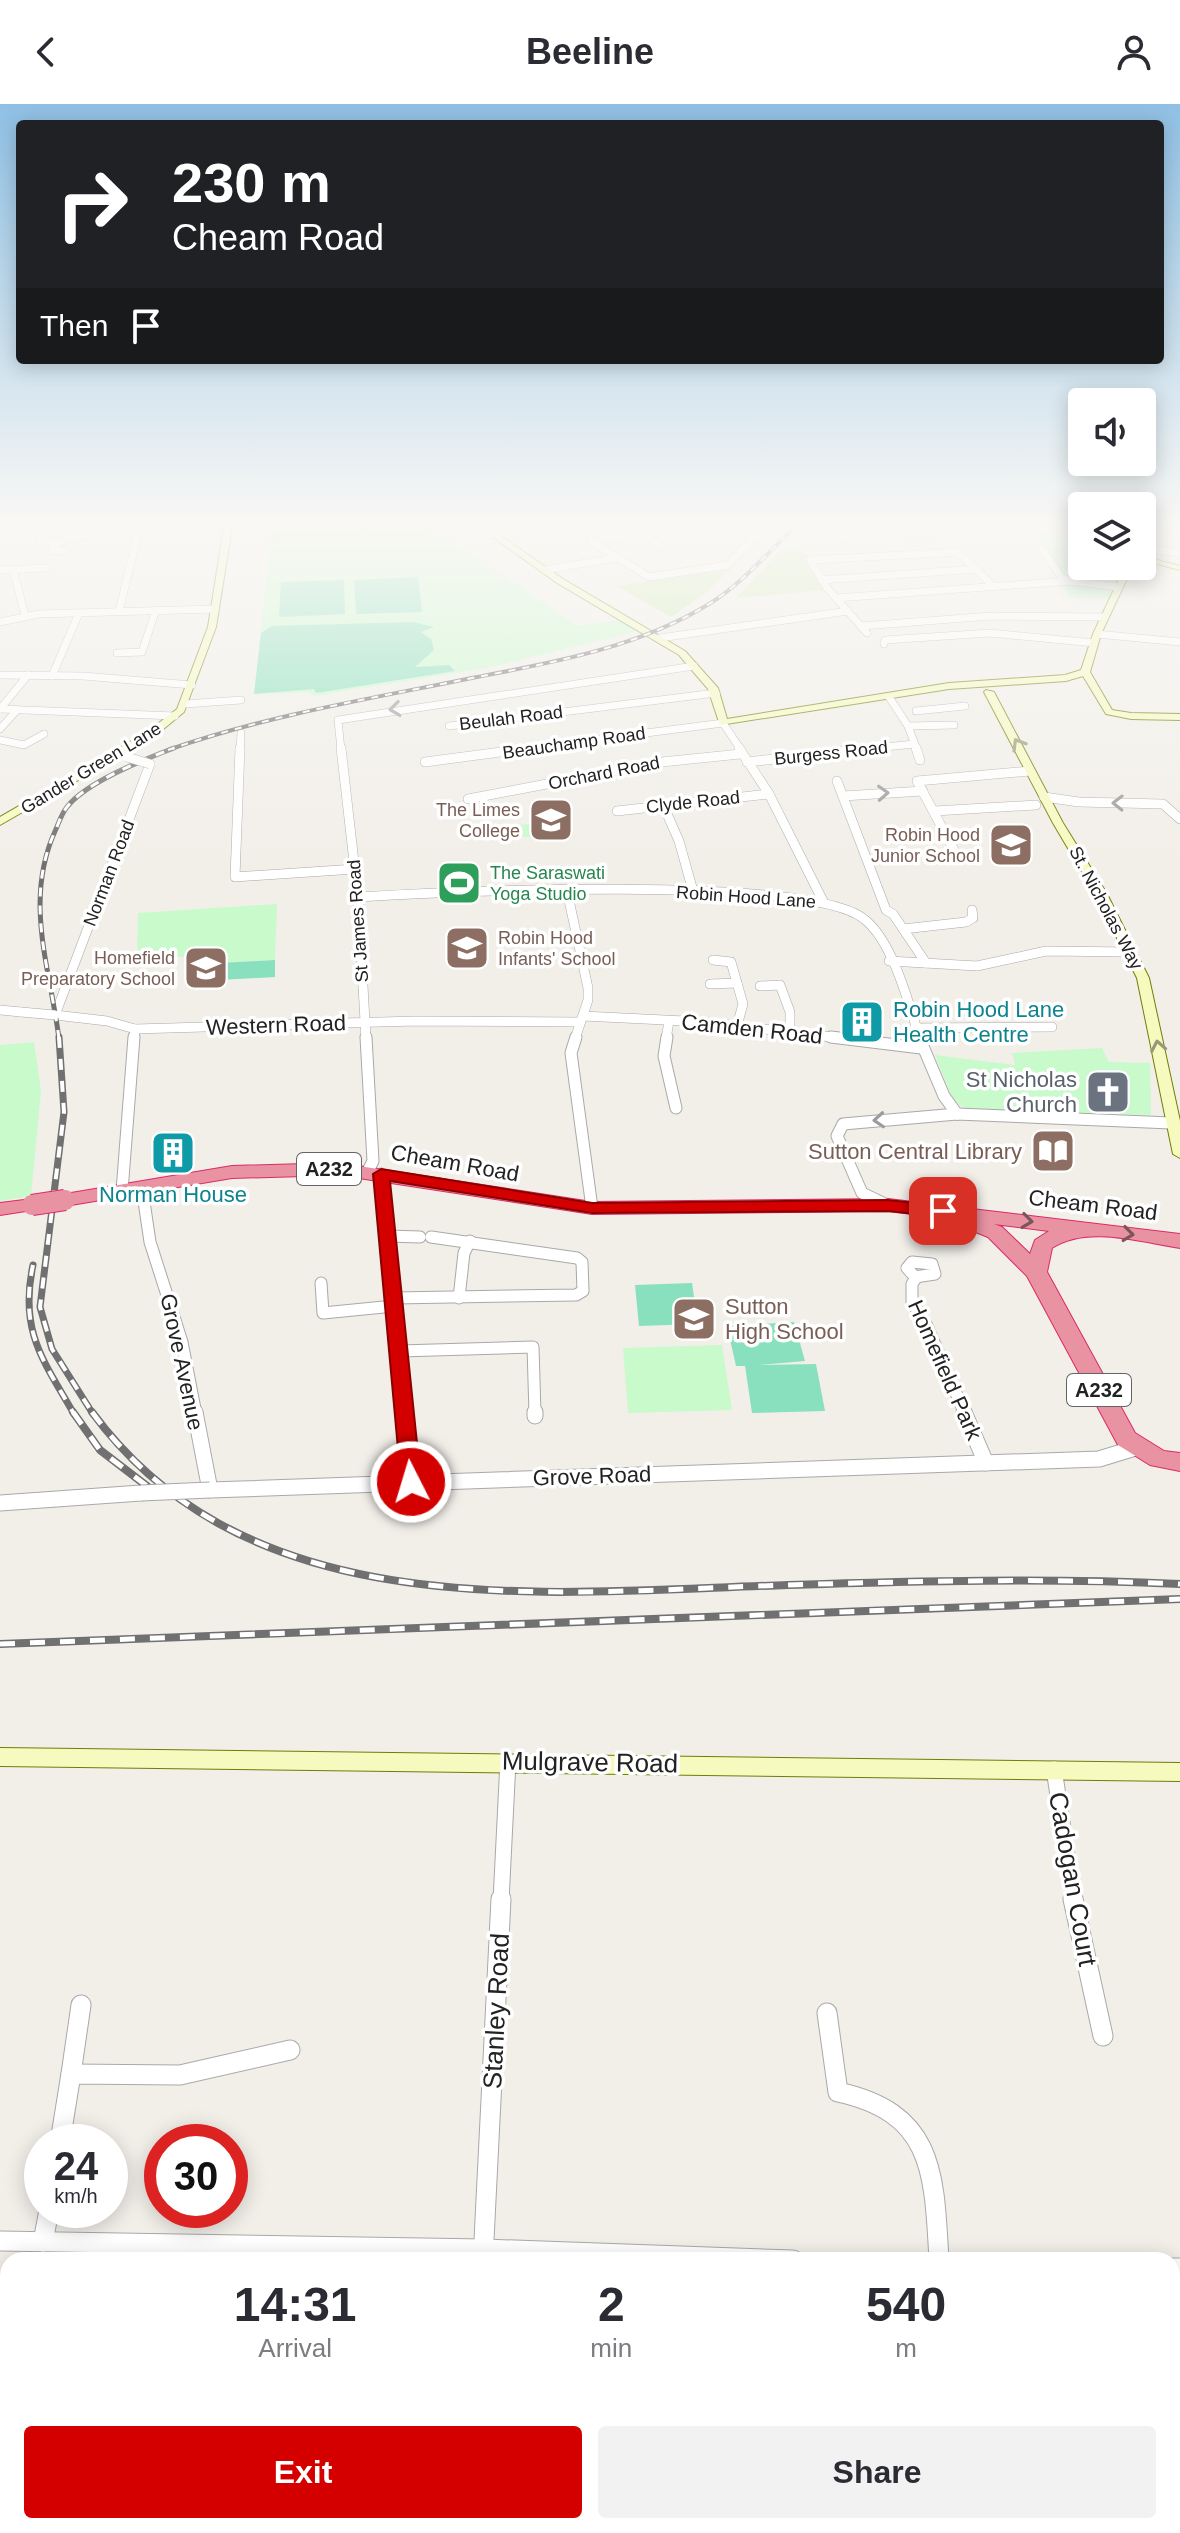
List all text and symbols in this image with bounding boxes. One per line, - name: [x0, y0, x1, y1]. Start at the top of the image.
- icon: back: [24, 30, 68, 74]
- icon: person: [1112, 30, 1156, 74]
- text: Beeline: [526, 31, 654, 72]
- text: 230 m: [172, 151, 331, 214]
- icon: right: [40, 152, 144, 256]
- text: Cheam Road: [172, 217, 384, 258]
- icon: arrive: [124, 304, 168, 348]
- text: Then: [40, 309, 108, 342]
- map controls: [1068, 388, 1156, 580]
- button: sound: [1068, 388, 1156, 476]
- button: layers: [1068, 492, 1156, 580]
- one-way arrow: [388, 700, 402, 717]
- street label: Beulah Road: [458, 702, 564, 734]
- street label: Gander Green Lane: [17, 718, 165, 818]
- street label: Beauchamp Road: [501, 723, 647, 763]
- street label: Burgess Road: [773, 737, 889, 769]
- one-way arrow: [1012, 738, 1027, 753]
- street label: Orchard Road: [547, 752, 661, 794]
- one-way arrow: [877, 785, 890, 802]
- street label: Clyde Road: [645, 787, 741, 817]
- one-way arrow: [1111, 794, 1124, 812]
- school or university icon: The Limes College: [527, 796, 575, 844]
- place label: The Limes College: [436, 800, 520, 841]
- street label: Norman Road: [80, 817, 138, 929]
- school or university icon: Robin Hood Junior School: [987, 821, 1035, 869]
- place label: Robin Hood Junior School: [871, 825, 980, 866]
- street label: St. Nicholas Way: [1065, 843, 1147, 973]
- street label: St James Road: [344, 859, 372, 983]
- sports icon: The Saraswati Yoga Studio: [435, 859, 483, 907]
- place label: The Saraswati Yoga Studio: [490, 863, 605, 904]
- street label: Robin Hood Lane: [675, 882, 817, 912]
- school or university icon: Robin Hood Infants' School: [443, 924, 491, 972]
- place label: Robin Hood Infants' School: [498, 928, 616, 969]
- school or university icon: Homefield Preparatory School: [182, 944, 230, 992]
- place label: Homefield Preparatory School: [21, 948, 175, 989]
- place label: Robin Hood Lane Health Centre: [893, 997, 1064, 1047]
- building icon: Robin Hood Lane Health Centre: [838, 998, 886, 1046]
- street label: Camden Road: [680, 1009, 824, 1049]
- street label: Western Road: [205, 1010, 347, 1040]
- one-way arrow: [1150, 1039, 1167, 1053]
- place label: St Nicholas Church: [966, 1067, 1077, 1117]
- church icon: St Nicholas Church: [1084, 1068, 1132, 1116]
- one-way arrow: [872, 1111, 885, 1128]
- library icon: Sutton Central Library: [1029, 1127, 1077, 1175]
- building icon: Norman House: [149, 1129, 197, 1177]
- street label: Cheam Road: [389, 1139, 521, 1187]
- place label: Sutton Central Library: [808, 1139, 1022, 1164]
- road number: A232: [297, 1153, 361, 1185]
- pin: [909, 1177, 977, 1245]
- place label: Norman House: [99, 1182, 247, 1207]
- street label: Cheam Road: [1027, 1185, 1159, 1225]
- icon: arrive: [921, 1189, 965, 1233]
- one-way arrow: [1021, 1213, 1034, 1230]
- one-way arrow: [1122, 1225, 1135, 1242]
- street label: Grove Avenue: [155, 1291, 209, 1433]
- place label: Sutton High School: [725, 1294, 844, 1344]
- school or university icon: Sutton High School: [670, 1295, 718, 1343]
- street label: Homefield Park: [903, 1296, 987, 1445]
- road number: A232: [1067, 1374, 1131, 1406]
- position arrow: [369, 1440, 453, 1524]
- street label: Grove Road: [532, 1461, 652, 1491]
- street label: Mulgrave Road: [502, 1745, 678, 1779]
- street label: Cadogan Court: [1043, 1790, 1103, 1969]
- street label: Stanley Road: [477, 1932, 515, 2090]
- speed limit sign: 30: [144, 2124, 248, 2228]
- text: 24: [54, 2144, 98, 2188]
- text: km/h: [54, 2185, 98, 2207]
- text: 14:31: [234, 2278, 357, 2331]
- text: 2: [598, 2278, 625, 2331]
- text: 540: [866, 2278, 946, 2331]
- text: Arrival: [258, 2333, 332, 2363]
- text: min: [590, 2333, 632, 2363]
- text: m: [895, 2333, 917, 2363]
- button: Exit: [24, 2426, 582, 2518]
- button: Share: [598, 2426, 1156, 2518]

